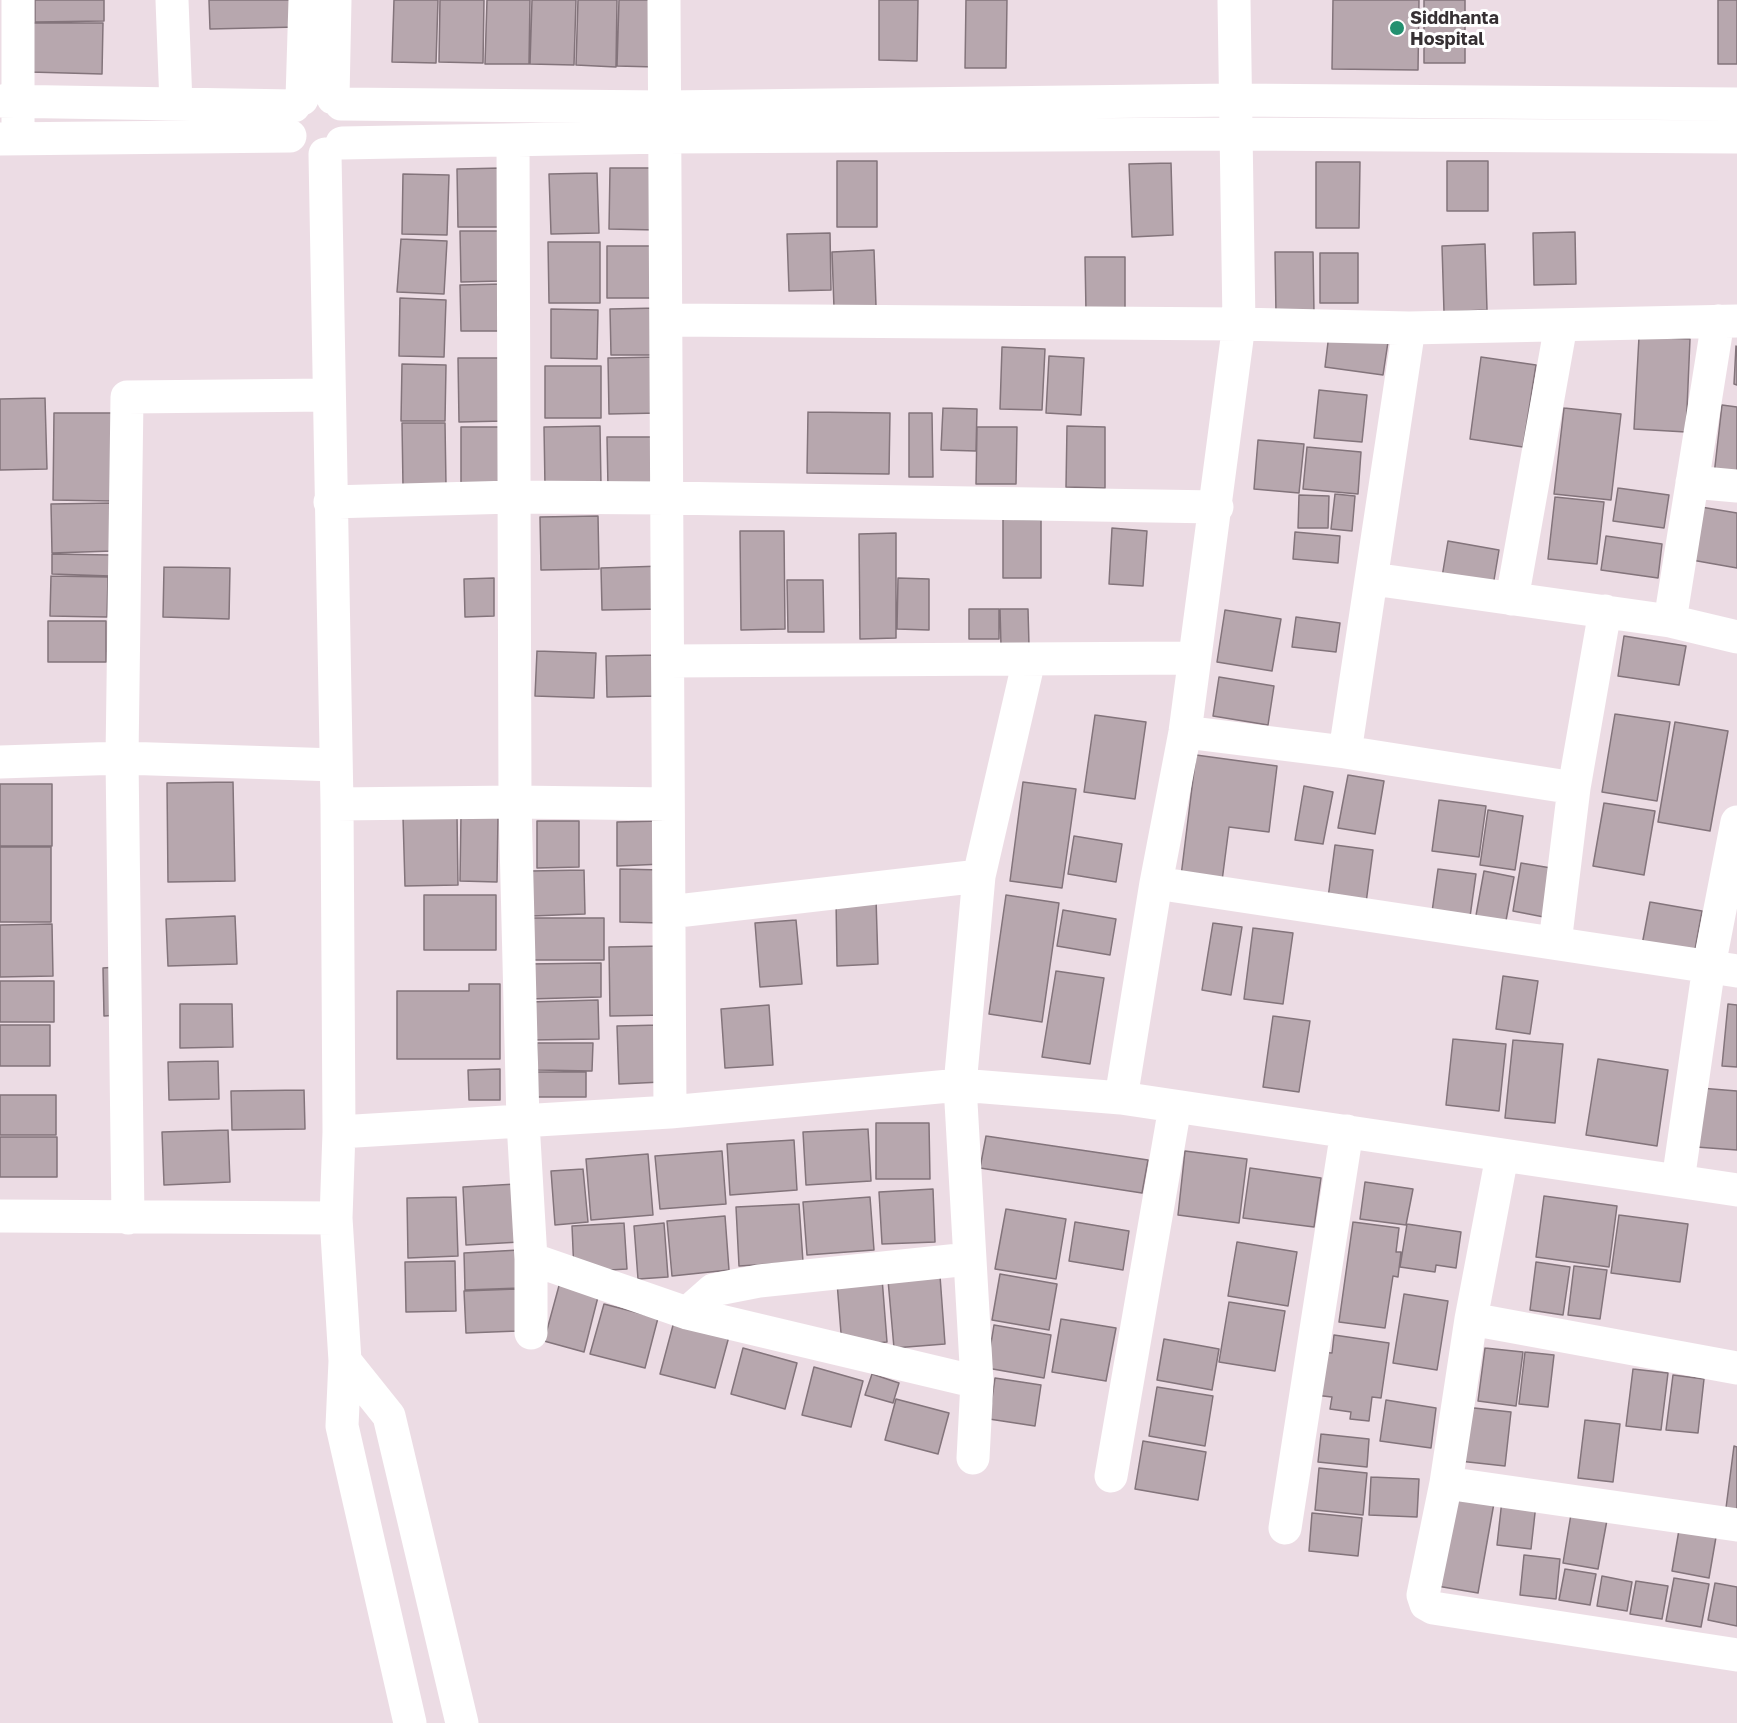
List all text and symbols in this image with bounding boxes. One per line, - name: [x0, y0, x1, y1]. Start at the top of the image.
- place label: Siddhanta Hospital: [1410, 7, 1499, 50]
- marker: Siddhanta Hospital: [1388, 19, 1406, 37]

